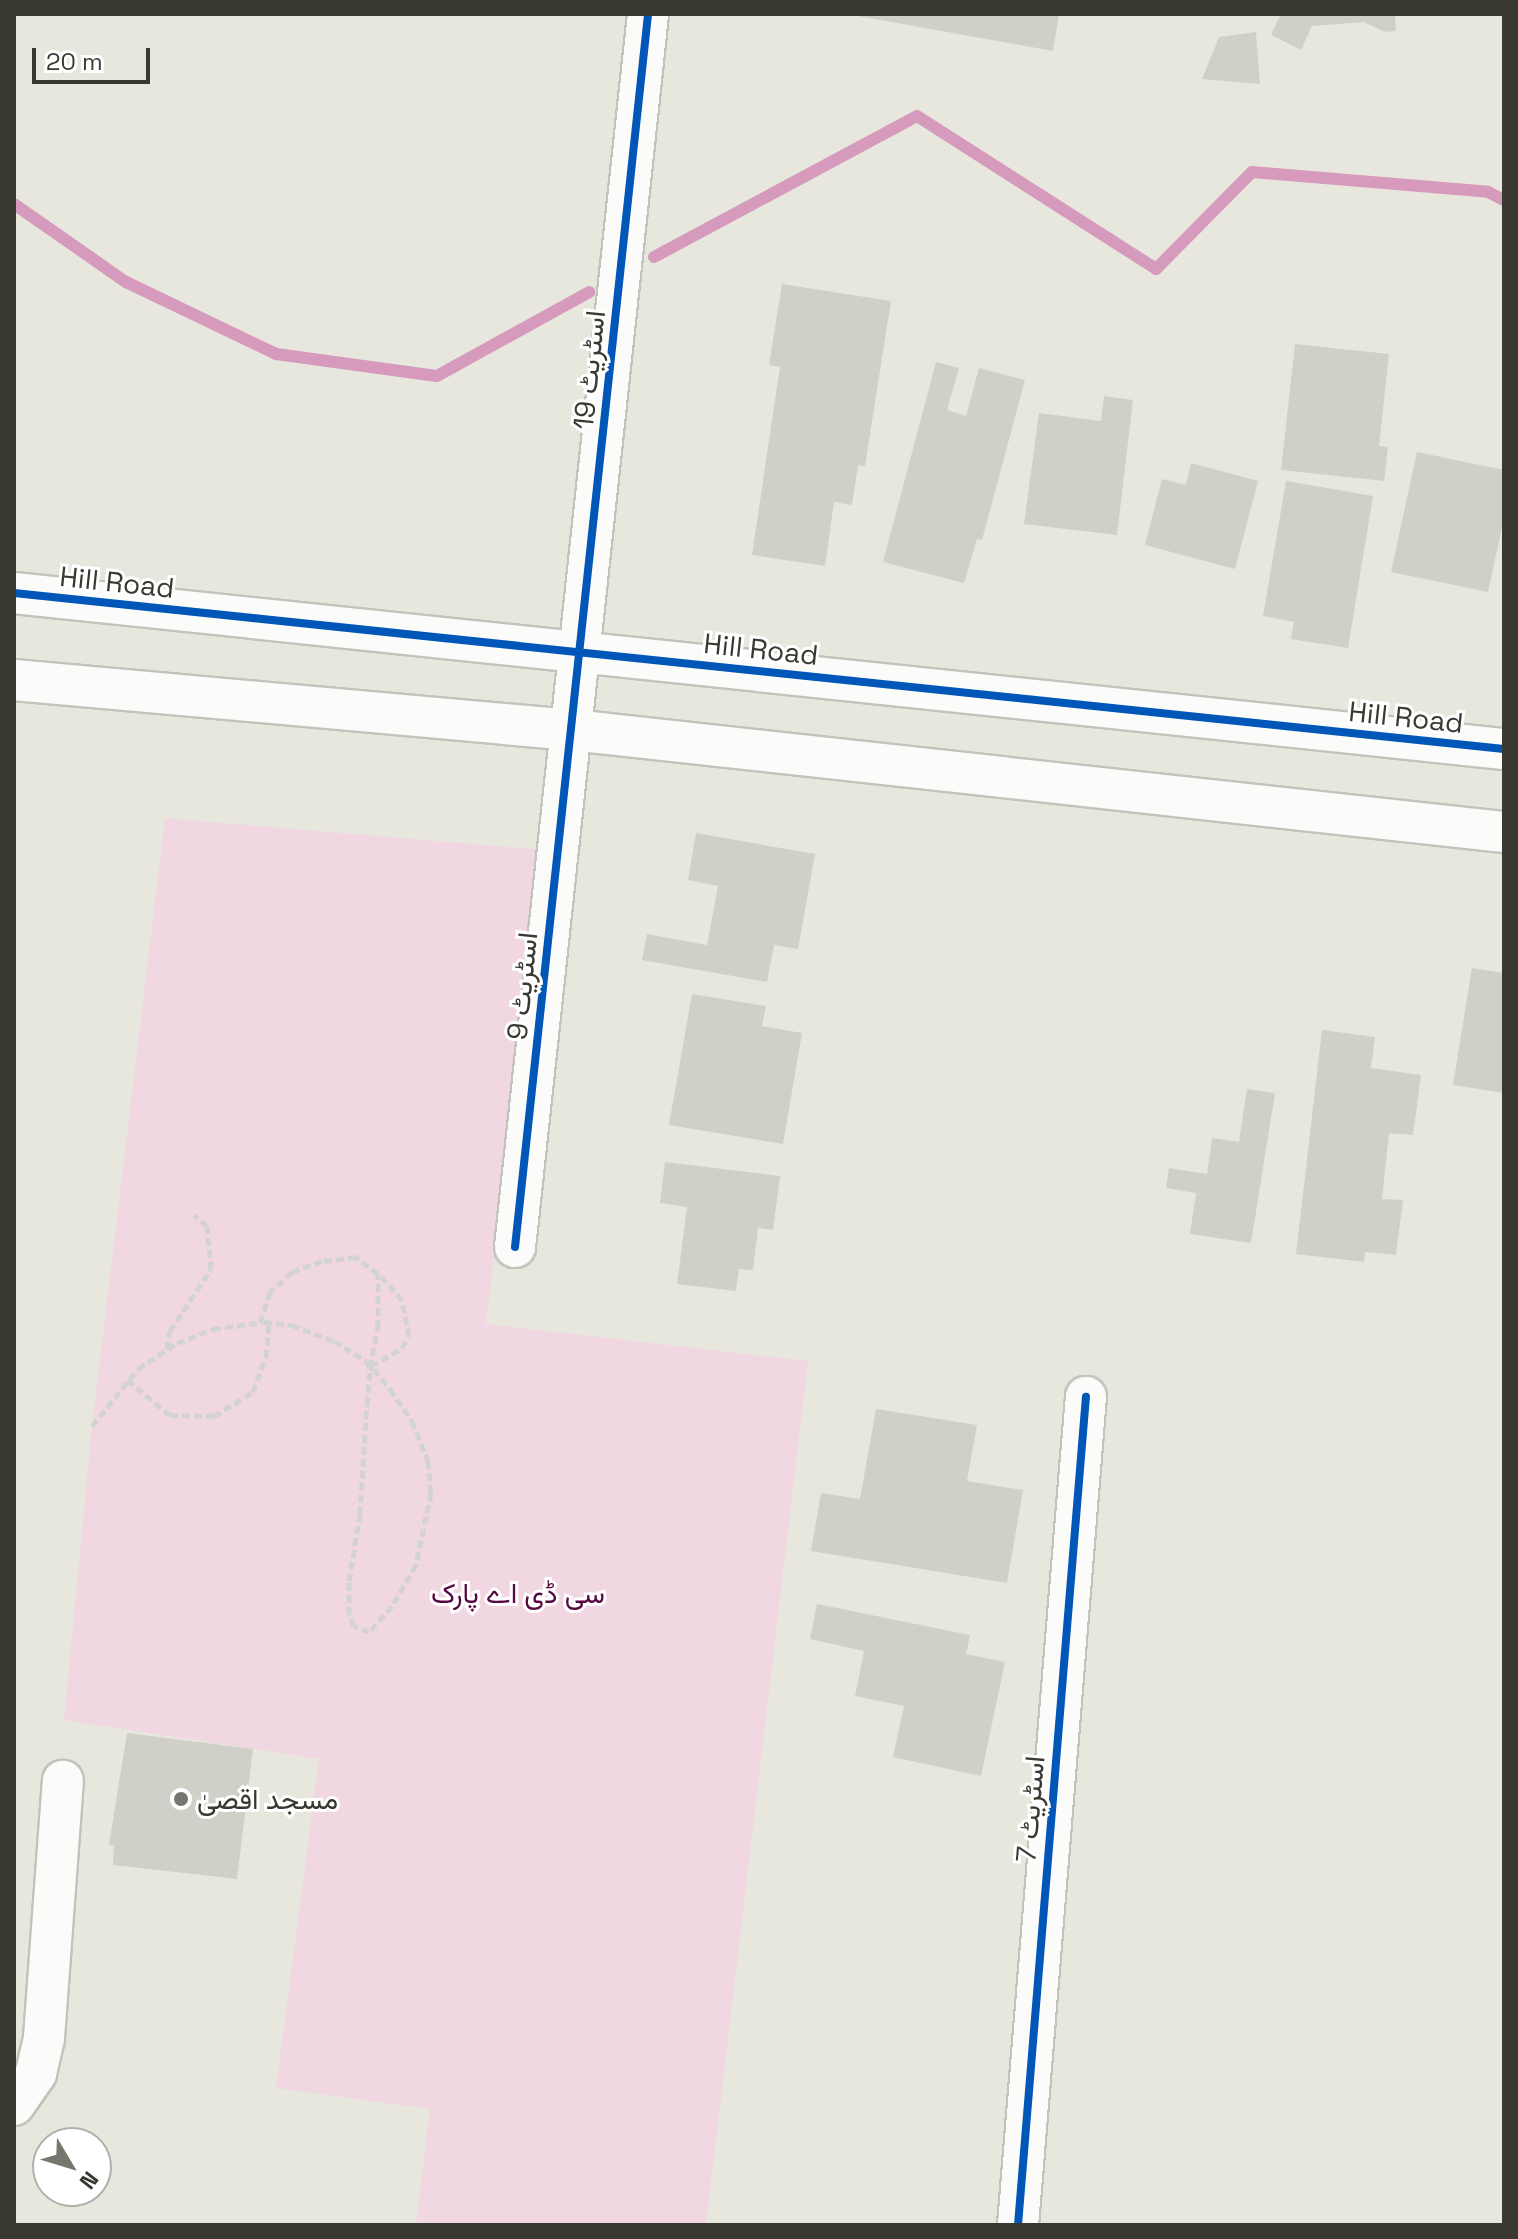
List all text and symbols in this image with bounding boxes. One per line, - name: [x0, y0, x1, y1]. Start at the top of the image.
- scale bar: [36, 32, 154, 82]
- text: 20 m: [46, 46, 103, 77]
- street label: اسٹریٹ 19: [566, 309, 612, 431]
- street label: Hill Road: [58, 559, 176, 605]
- street label: Hill Road: [702, 626, 820, 672]
- street label: Hill Road: [1347, 694, 1465, 740]
- street label: اسٹریٹ 9: [500, 931, 544, 1041]
- park label: سی ڈی اے پارک: [431, 1576, 605, 1610]
- street label: اسٹریٹ 7: [1009, 1754, 1051, 1864]
- place label: مسجد اقصیٰ: [197, 1782, 338, 1816]
- marker: مسجد اقصیٰ: [172, 1790, 190, 1808]
- north arrow: [32, 2127, 112, 2207]
- text: N: [74, 2166, 105, 2195]

